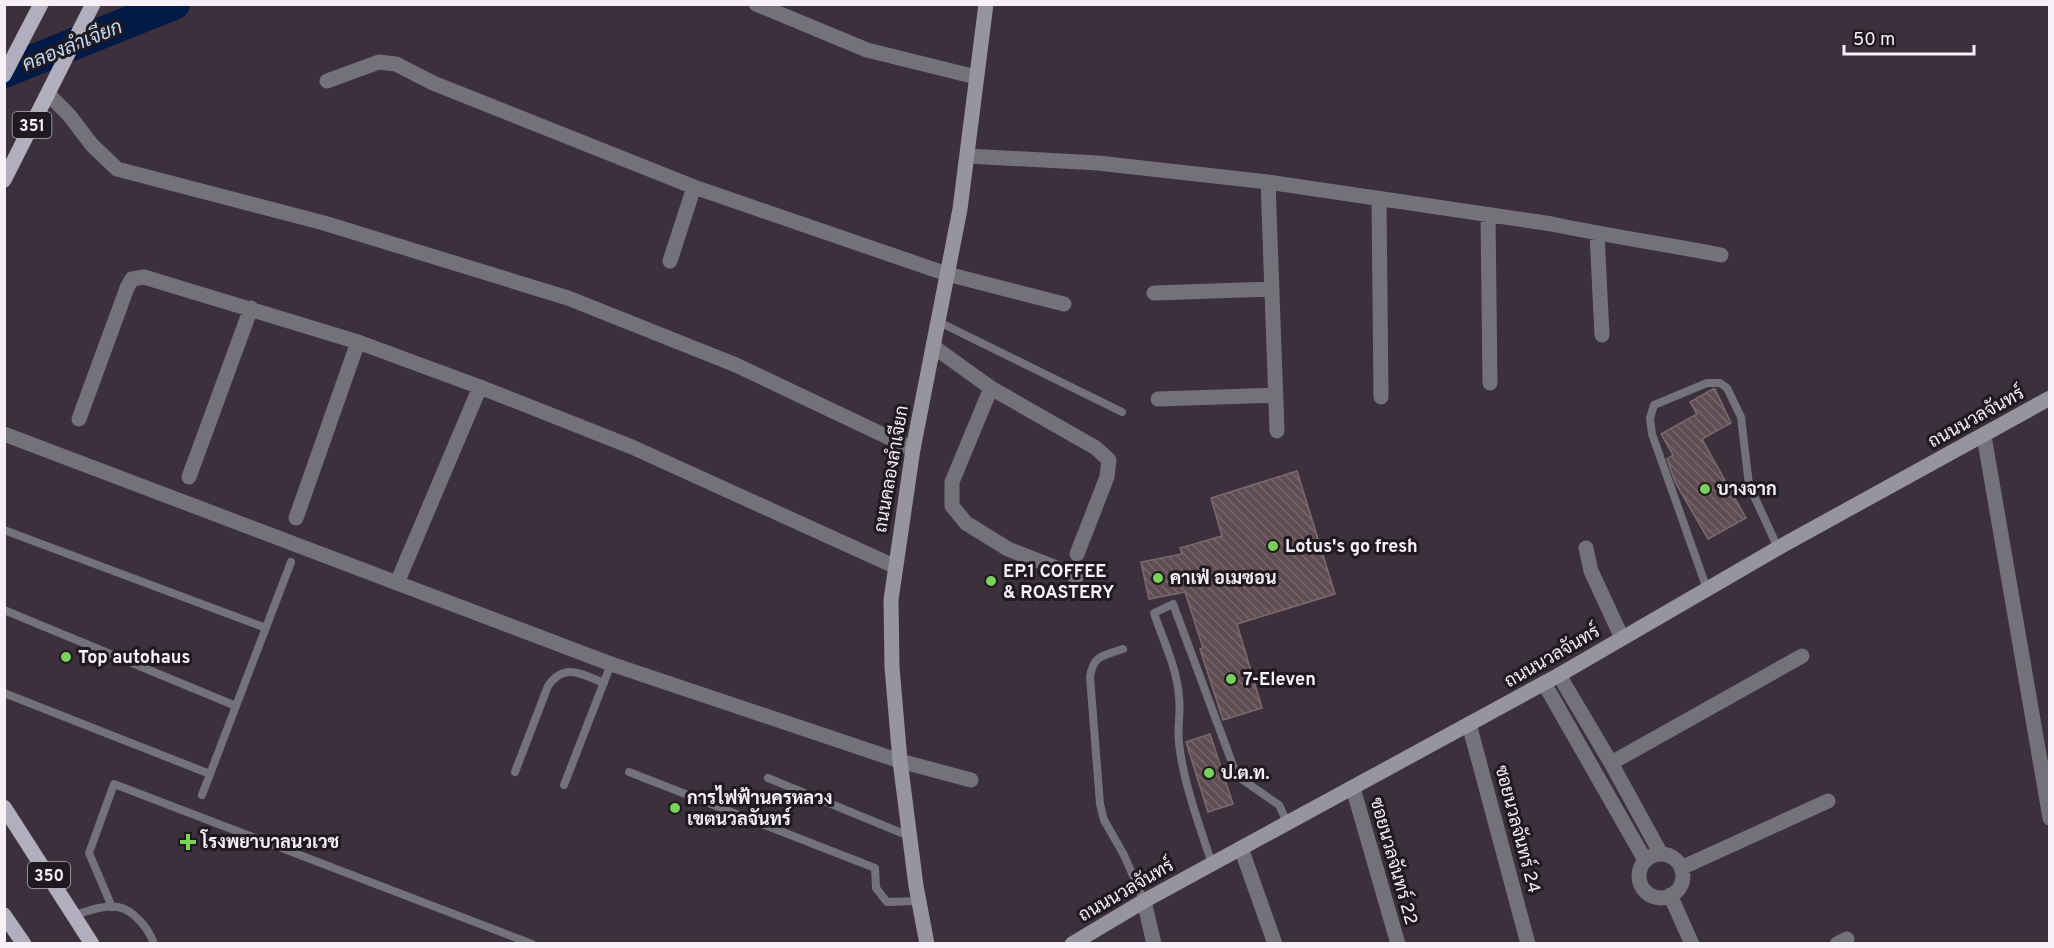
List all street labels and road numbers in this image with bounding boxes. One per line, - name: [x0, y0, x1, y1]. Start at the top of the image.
- road number: 351: [12, 112, 51, 138]
- street label: ถนนนวลจันทร์: [1923, 380, 2029, 454]
- street label: ถนนคลองลำเจียก: [867, 403, 915, 535]
- street label: ถนนนวลจันทร์: [1499, 618, 1605, 694]
- street label: ซอยนวลจันทร์ 24: [1488, 762, 1548, 896]
- street label: ซอยนวลจันทร์ 22: [1363, 794, 1425, 928]
- street label: ถนนนวลจันทร์: [1073, 852, 1179, 928]
- road number: 350: [28, 862, 70, 888]

